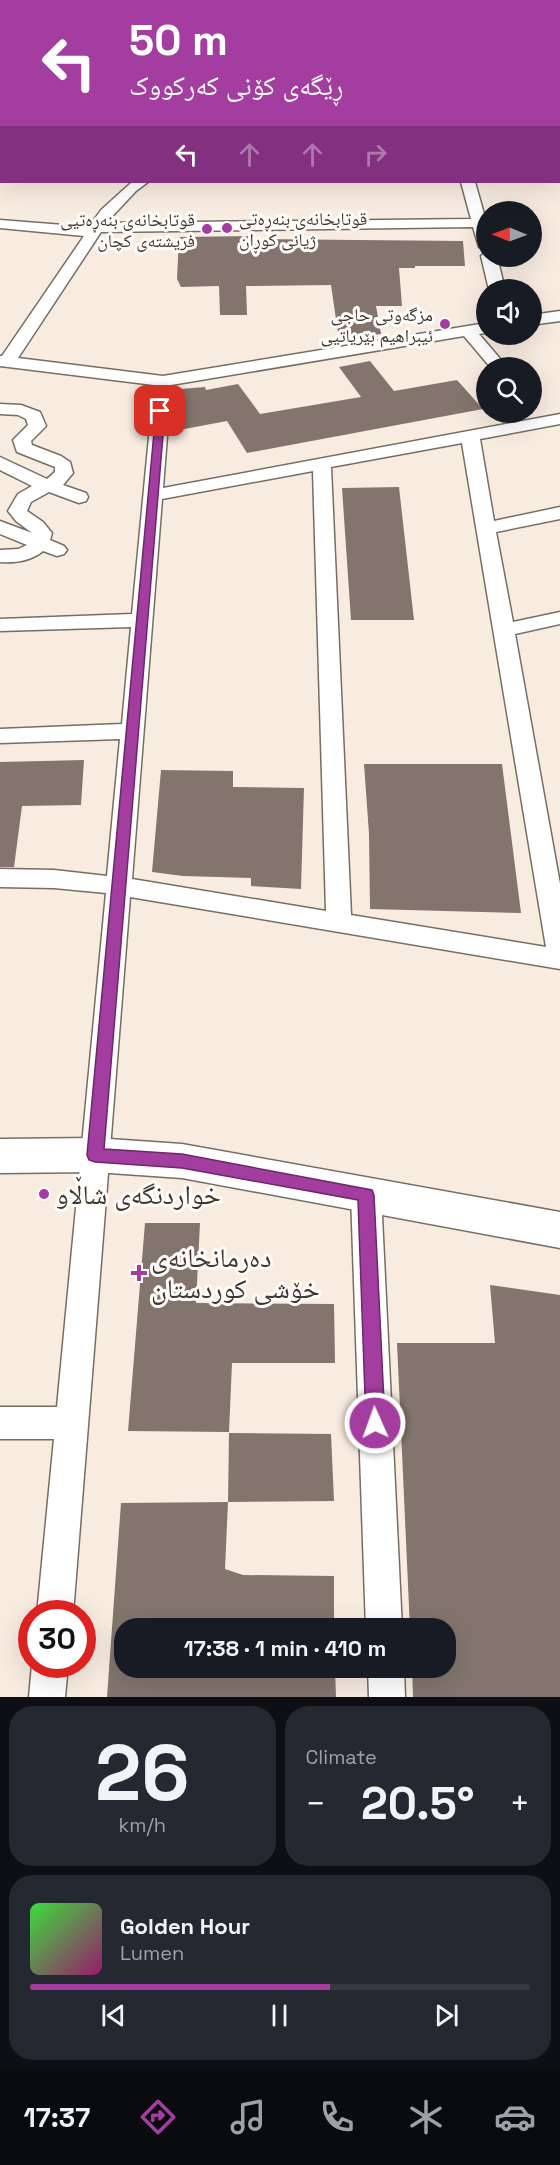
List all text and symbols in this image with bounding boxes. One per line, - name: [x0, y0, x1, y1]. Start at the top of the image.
- text: 50 m: [129, 14, 228, 67]
- icon: left: [30, 24, 108, 102]
- text: ڕێگەی کۆنی کەرکووک: [129, 68, 343, 103]
- icon: left: [170, 138, 203, 171]
- icon: ahead: [233, 138, 266, 171]
- icon: ahead: [296, 138, 329, 171]
- icon: right: [359, 138, 392, 171]
- north arrow: [476, 201, 542, 267]
- map controls: [476, 201, 542, 423]
- place label: قوتابخانەی بنەڕەتی ژیانی کوڕان: [239, 207, 367, 253]
- place label: قوتابخانەی بنەڕەتیی فریشتەی کچان: [60, 208, 195, 252]
- marker: قوتابخانەی بنەڕەتی ژیانی کوڕان: [220, 221, 234, 235]
- marker: قوتابخانەی بنەڕەتیی فریشتەی کچان: [200, 222, 214, 236]
- button: sound: [476, 279, 542, 345]
- place label: مزگەوتی حاجی ئیبراهیم بێریاتیی: [321, 303, 433, 348]
- marker: مزگەوتی حاجی ئیبراهیم بێریاتیی: [438, 317, 452, 331]
- button: search: [476, 357, 542, 423]
- pin: [134, 385, 185, 436]
- icon: arrive: [143, 394, 176, 427]
- place label: خواردنگەی شاڵاو: [56, 1176, 221, 1212]
- marker: خواردنگەی شاڵاو: [37, 1187, 51, 1201]
- place label: دەرمانخانەی خۆشی کوردستان: [151, 1240, 320, 1306]
- marker: دەرمانخانەی خۆشی کوردستان: [132, 1266, 146, 1280]
- position arrow: [343, 1391, 407, 1455]
- speed limit sign: 30: [18, 1600, 96, 1678]
- text: 17:38 · 1 min · 410 m: [184, 1634, 386, 1662]
- text: 26: [95, 1723, 190, 1823]
- text: Climate: [306, 1744, 377, 1770]
- text: 20.5°: [361, 1775, 475, 1832]
- text: −: [306, 1783, 326, 1825]
- text: +: [510, 1783, 530, 1825]
- text: km/h: [118, 1812, 166, 1838]
- text: Golden Hour: [120, 1912, 250, 1940]
- text: Lumen: [120, 1940, 184, 1966]
- icon: previous: [97, 1999, 130, 2032]
- icon: pause: [263, 1999, 296, 2032]
- icon: next: [430, 1999, 463, 2032]
- icon: directions: [137, 2096, 179, 2138]
- icon: music: [227, 2096, 269, 2138]
- icon: phone: [316, 2096, 358, 2138]
- icon: climate: [405, 2096, 447, 2138]
- icon: car: [494, 2096, 536, 2138]
- text: 17:37: [24, 2100, 90, 2135]

